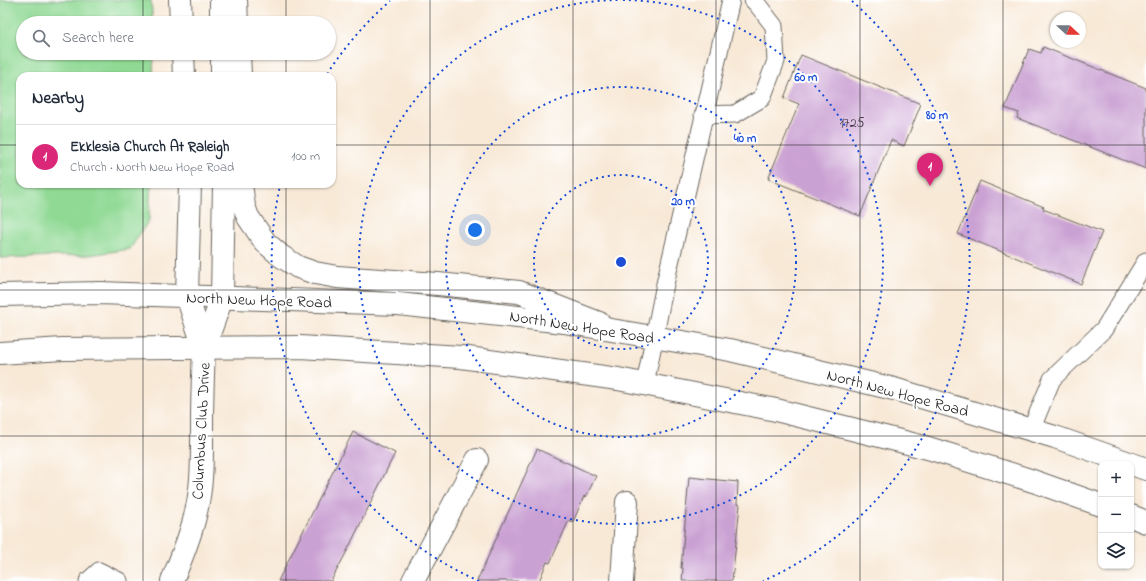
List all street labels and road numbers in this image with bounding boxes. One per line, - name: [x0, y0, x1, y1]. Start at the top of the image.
- street label: North New Hope Road: [186, 286, 332, 316]
- street label: North New Hope Road: [508, 305, 656, 351]
- street label: Columbus Club Drive: [186, 361, 218, 500]
- street label: North New Hope Road: [824, 363, 971, 424]

